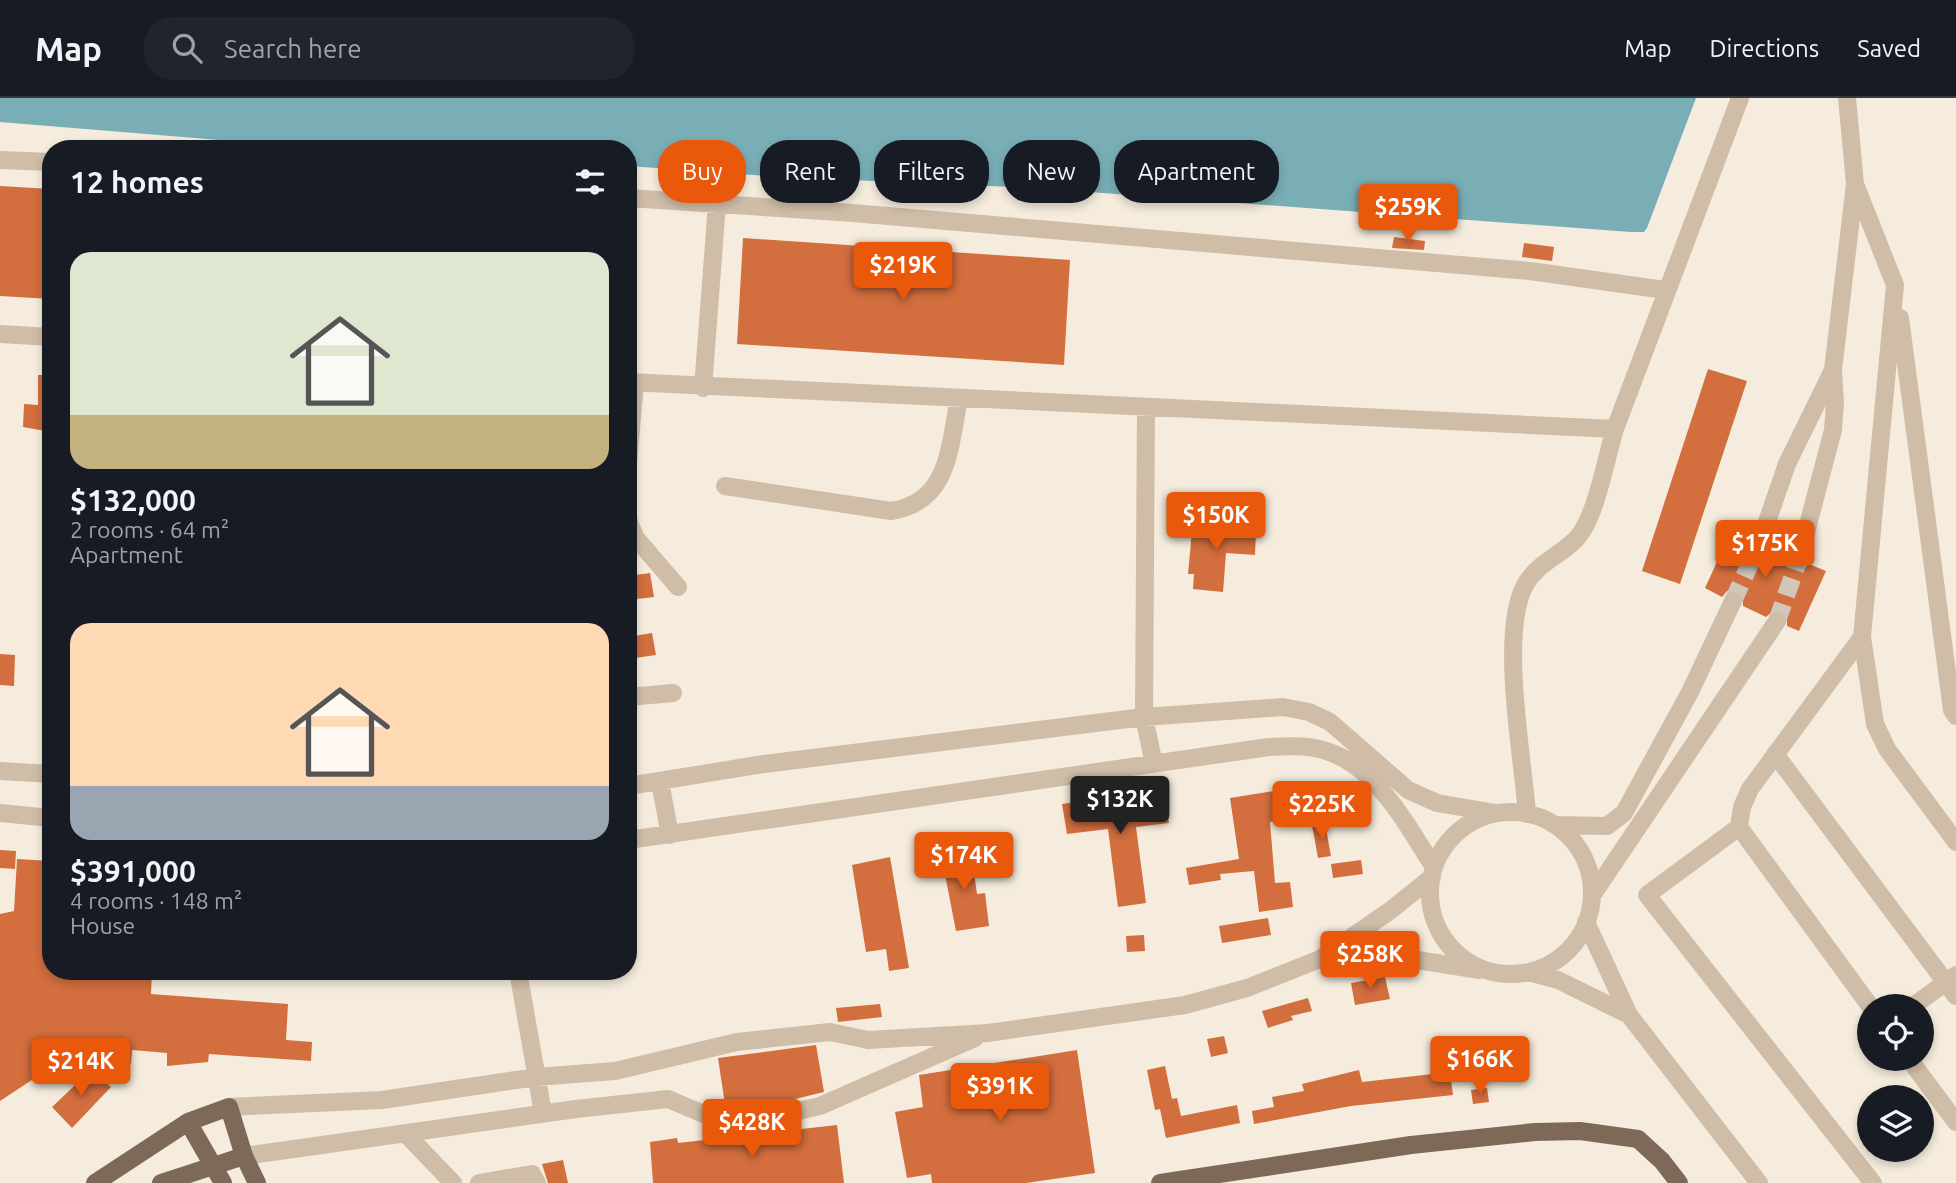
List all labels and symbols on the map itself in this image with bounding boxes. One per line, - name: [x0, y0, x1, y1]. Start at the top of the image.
- pin: $259K: [1359, 184, 1457, 244]
- pin: $219K: [854, 242, 952, 302]
- pin: $150K: [1167, 492, 1265, 552]
- pin: $175K: [1716, 520, 1814, 580]
- pin: $132K: [1071, 776, 1169, 836]
- pin: $225K: [1273, 782, 1371, 841]
- pin: $174K: [915, 832, 1013, 892]
- pin: $258K: [1321, 932, 1419, 991]
- pin: $166K: [1431, 1037, 1529, 1096]
- pin: $214K: [32, 1038, 130, 1098]
- pin: $391K: [951, 1063, 1049, 1123]
- pin: $428K: [703, 1100, 801, 1159]

